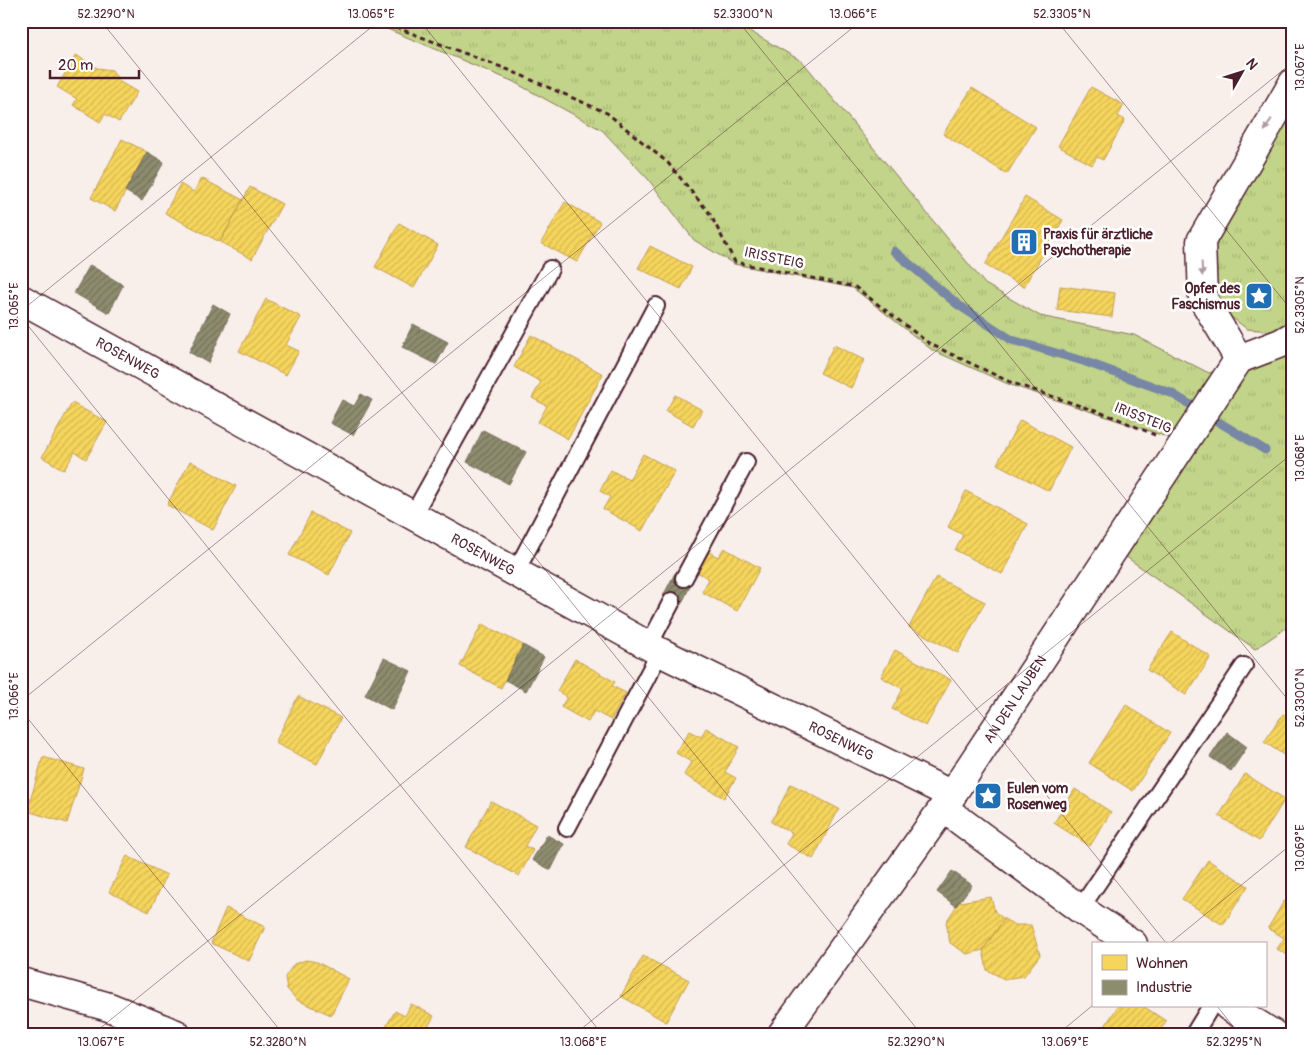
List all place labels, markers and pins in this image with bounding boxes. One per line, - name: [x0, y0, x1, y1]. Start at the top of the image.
- place label: Praxis für ärztliche Psychotherapie: [1043, 226, 1154, 259]
- building icon: Praxis für ärztliche Psychotherapie: [1009, 227, 1039, 257]
- place label: Opfer des Faschismus: [1171, 280, 1241, 313]
- place icon: Opfer des Faschismus: [1244, 281, 1274, 311]
- place label: Eulen vom Rosenweg: [1007, 780, 1069, 813]
- place icon: Eulen vom Rosenweg: [973, 781, 1003, 811]

